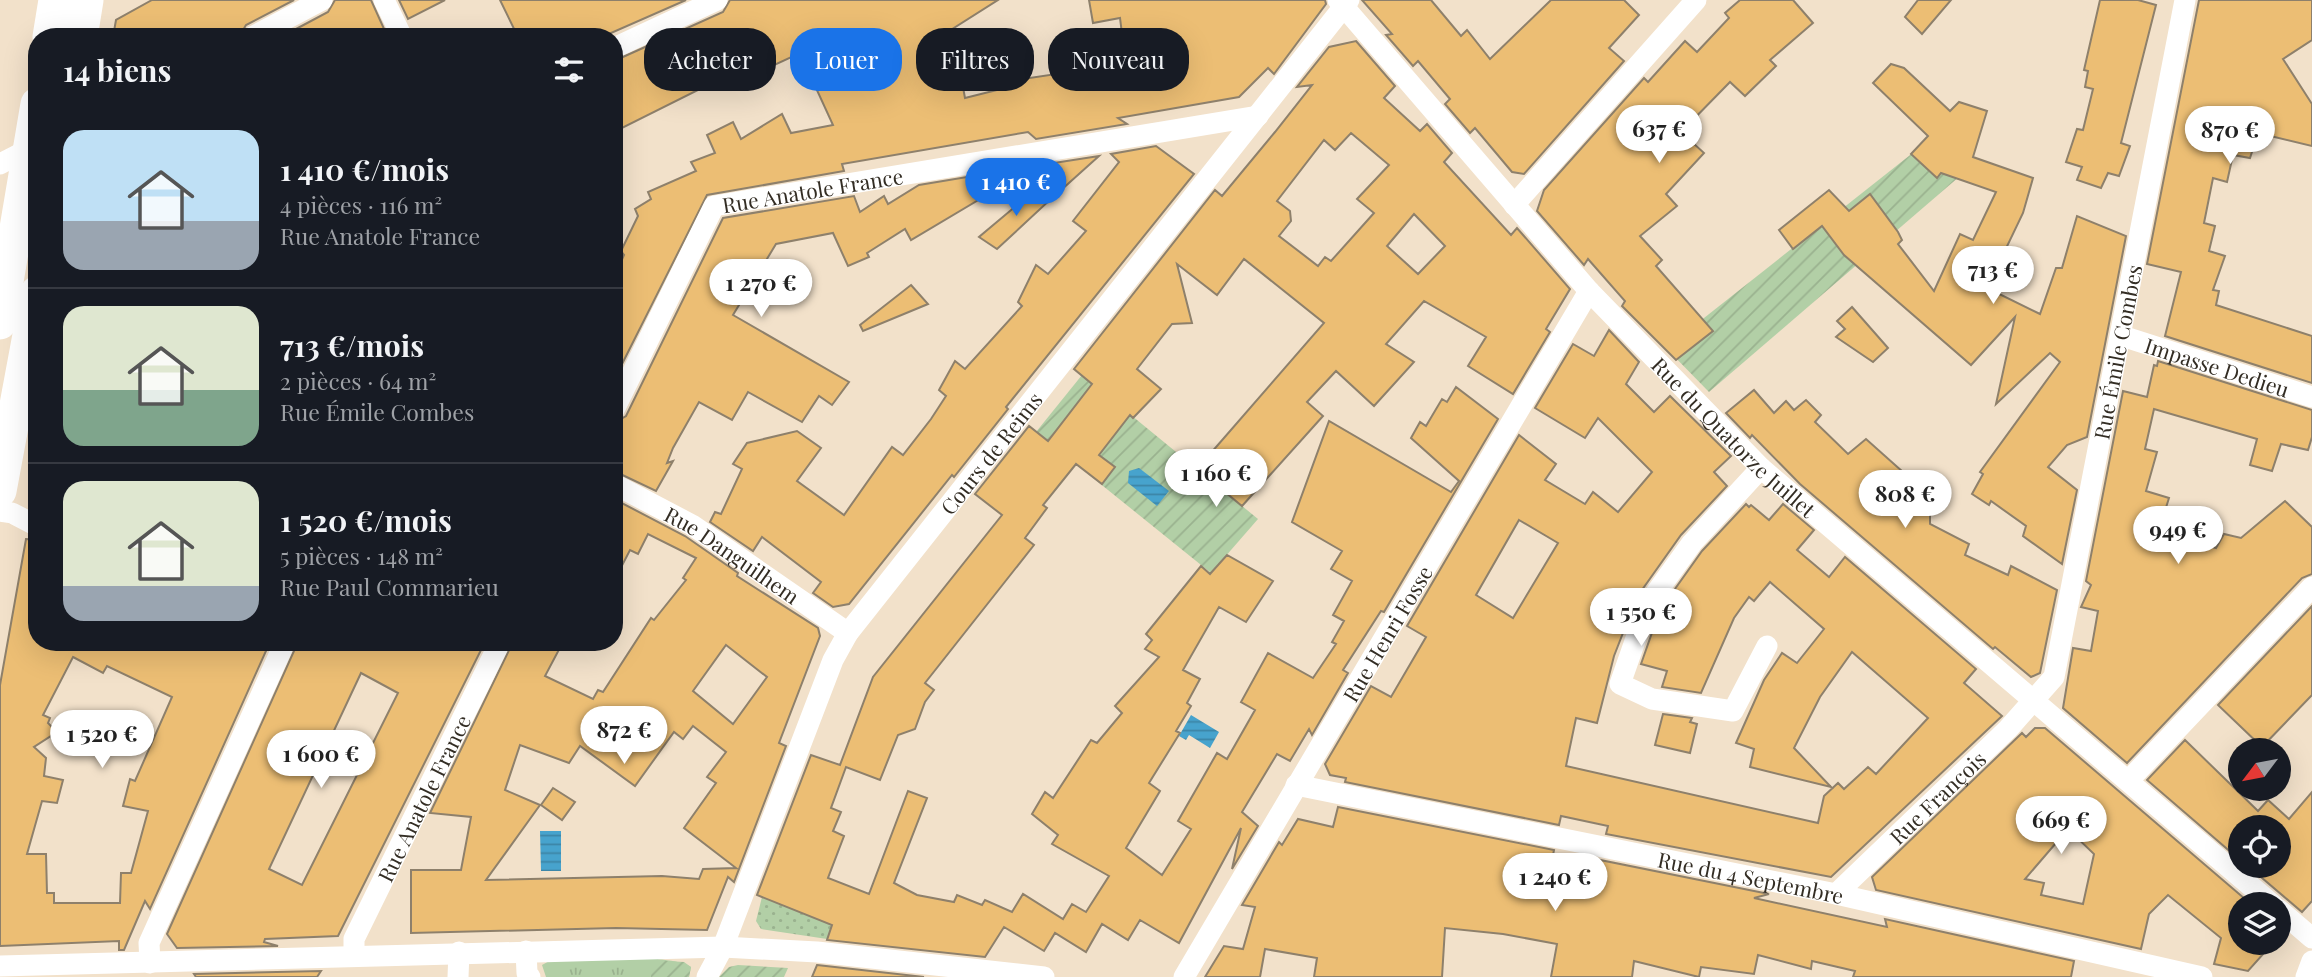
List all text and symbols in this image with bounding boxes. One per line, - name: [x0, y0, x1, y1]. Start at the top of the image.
- chip: Acheter: [644, 28, 776, 91]
- chip: Louer: [790, 28, 902, 91]
- chip: Filtres: [916, 28, 1034, 91]
- chip: Nouveau: [1048, 28, 1189, 91]
- text: 14 biens: [63, 50, 171, 90]
- icon: filters: [550, 51, 588, 89]
- pin: 637 €: [1610, 106, 1708, 165]
- pin: 870 €: [2181, 106, 2279, 166]
- text: 637 €: [1632, 112, 1686, 143]
- text: 870 €: [2201, 113, 2259, 144]
- text: 1 410 €/mois: [280, 149, 449, 189]
- icon: home: [119, 158, 203, 242]
- pin: 1 410 €: [951, 158, 1081, 218]
- street label: Rue Anatole France: [720, 161, 905, 218]
- text: 1 410 €: [981, 165, 1051, 196]
- text: 4 pièces · 116 m²: [280, 189, 442, 220]
- text: Rue Anatole France: [280, 220, 480, 251]
- pin: 713 €: [1944, 246, 2042, 306]
- text: 713 €: [1968, 253, 2018, 284]
- pin: 1 270 €: [696, 260, 826, 319]
- street label: Rue Émile Combes: [2086, 262, 2148, 442]
- text: 1 270 €: [725, 266, 797, 297]
- text: 713 €/mois: [280, 325, 424, 365]
- street label: Impasse Dedieu: [2141, 330, 2293, 403]
- icon: home: [119, 334, 203, 418]
- street label: Rue du Quatorze Juillet: [1646, 350, 1822, 523]
- text: 2 pièces · 64 m²: [280, 365, 436, 396]
- street label: Cours de Reims: [933, 386, 1048, 520]
- text: Rue Émile Combes: [280, 396, 474, 427]
- pin: 1 160 €: [1151, 449, 1281, 509]
- text: 1 160 €: [1181, 456, 1251, 487]
- pin: 808 €: [1856, 470, 1954, 530]
- text: 808 €: [1875, 477, 1935, 508]
- street label: Rue Danguilhem: [660, 499, 806, 610]
- text: 1 520 €/mois: [280, 500, 452, 540]
- pin: 949 €: [2129, 506, 2227, 566]
- icon: home: [119, 509, 203, 593]
- text: 949 €: [2149, 513, 2207, 544]
- text: 5 pièces · 148 m²: [280, 540, 443, 571]
- street label: Rue Henri Fosse: [1336, 560, 1438, 707]
- text: Rue Paul Commarieu: [280, 571, 499, 602]
- pin: 1 550 €: [1576, 588, 1706, 648]
- text: 1 550 €: [1606, 595, 1676, 626]
- pin: 872 €: [575, 706, 673, 766]
- pin: 1 520 €: [37, 710, 167, 770]
- street label: Rue Anatole France: [370, 710, 476, 886]
- text: 872 €: [596, 713, 652, 744]
- text: 1 520 €: [66, 717, 138, 748]
- pin: 1 600 €: [256, 730, 386, 790]
- text: 1 600 €: [283, 737, 359, 768]
- north arrow: [2228, 738, 2291, 802]
- map controls: [2228, 738, 2291, 955]
- street label: Rue François: [1883, 744, 1991, 850]
- pin: 669 €: [2012, 796, 2110, 856]
- text: 669 €: [2032, 803, 2090, 834]
- button: locate: [2228, 815, 2291, 878]
- street label: Rue du 4 Septembre: [1656, 844, 1846, 909]
- pin: 1 240 €: [1490, 853, 1620, 913]
- text: 1 240 €: [1518, 860, 1592, 891]
- button: layers: [2228, 892, 2291, 955]

